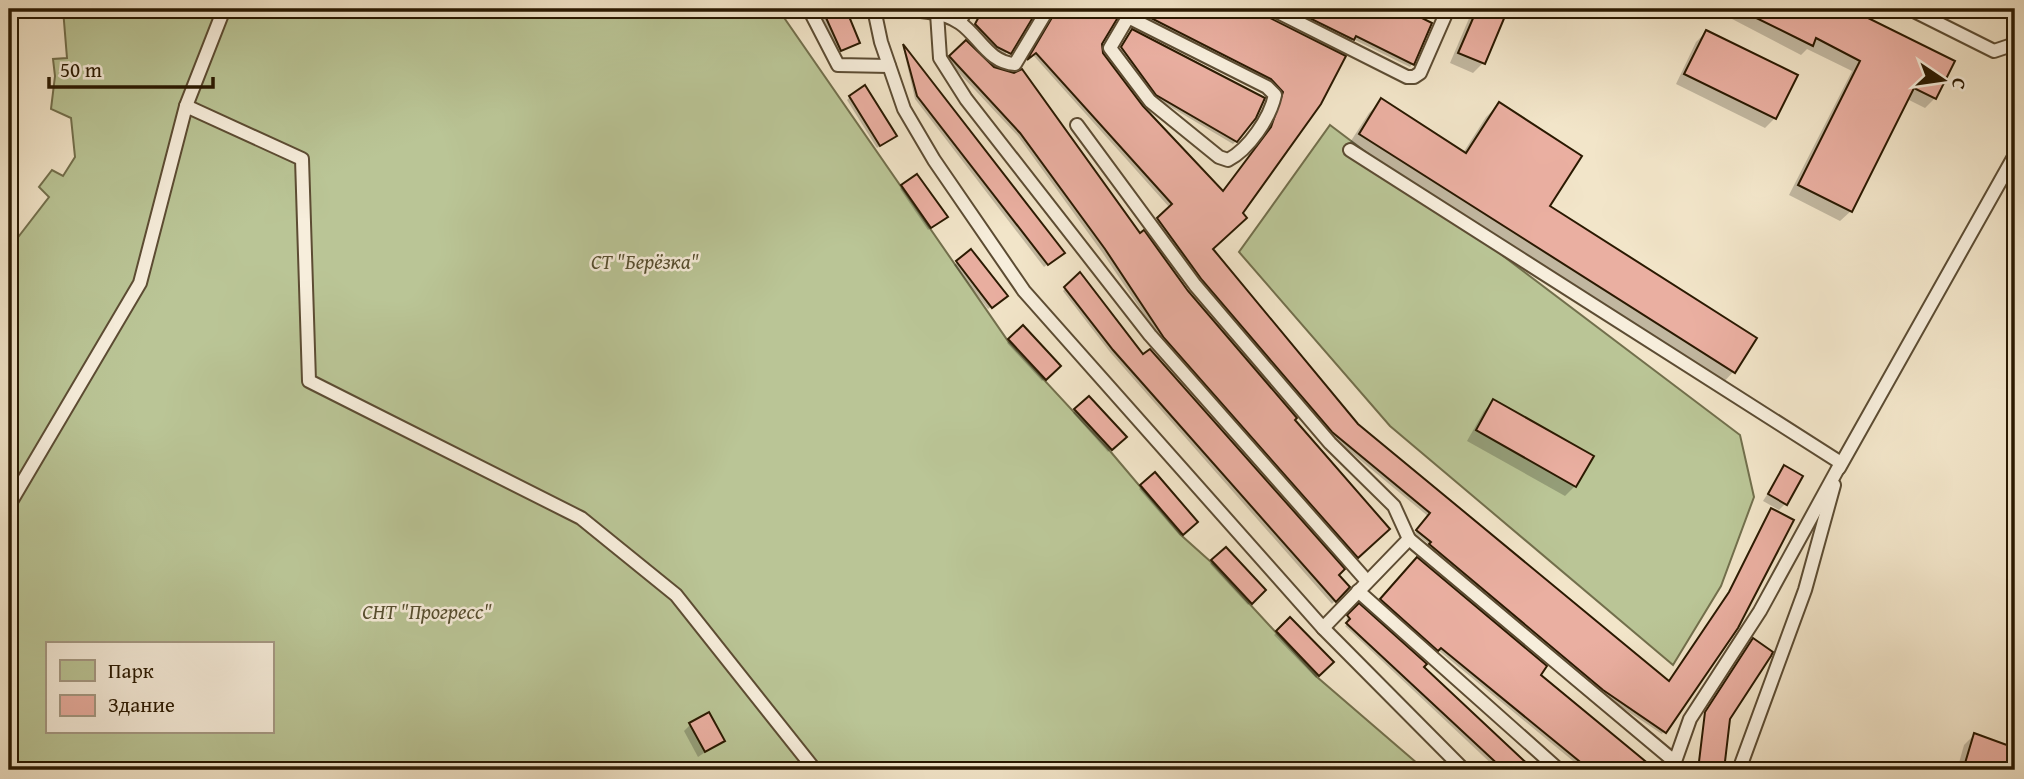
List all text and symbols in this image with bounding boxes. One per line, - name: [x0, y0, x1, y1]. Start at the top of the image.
- scale bar: [49, 46, 214, 90]
- north arrow: [1909, 46, 1979, 116]
- text: 50 m: [60, 54, 102, 85]
- text: С: [1945, 75, 1974, 92]
- park label: СТ "Берёзка": [591, 246, 700, 277]
- park label: СНТ "Прогресс": [362, 596, 492, 627]
- legend: [46, 642, 273, 734]
- text: Парк: [108, 655, 154, 686]
- text: Здание: [108, 689, 175, 720]

